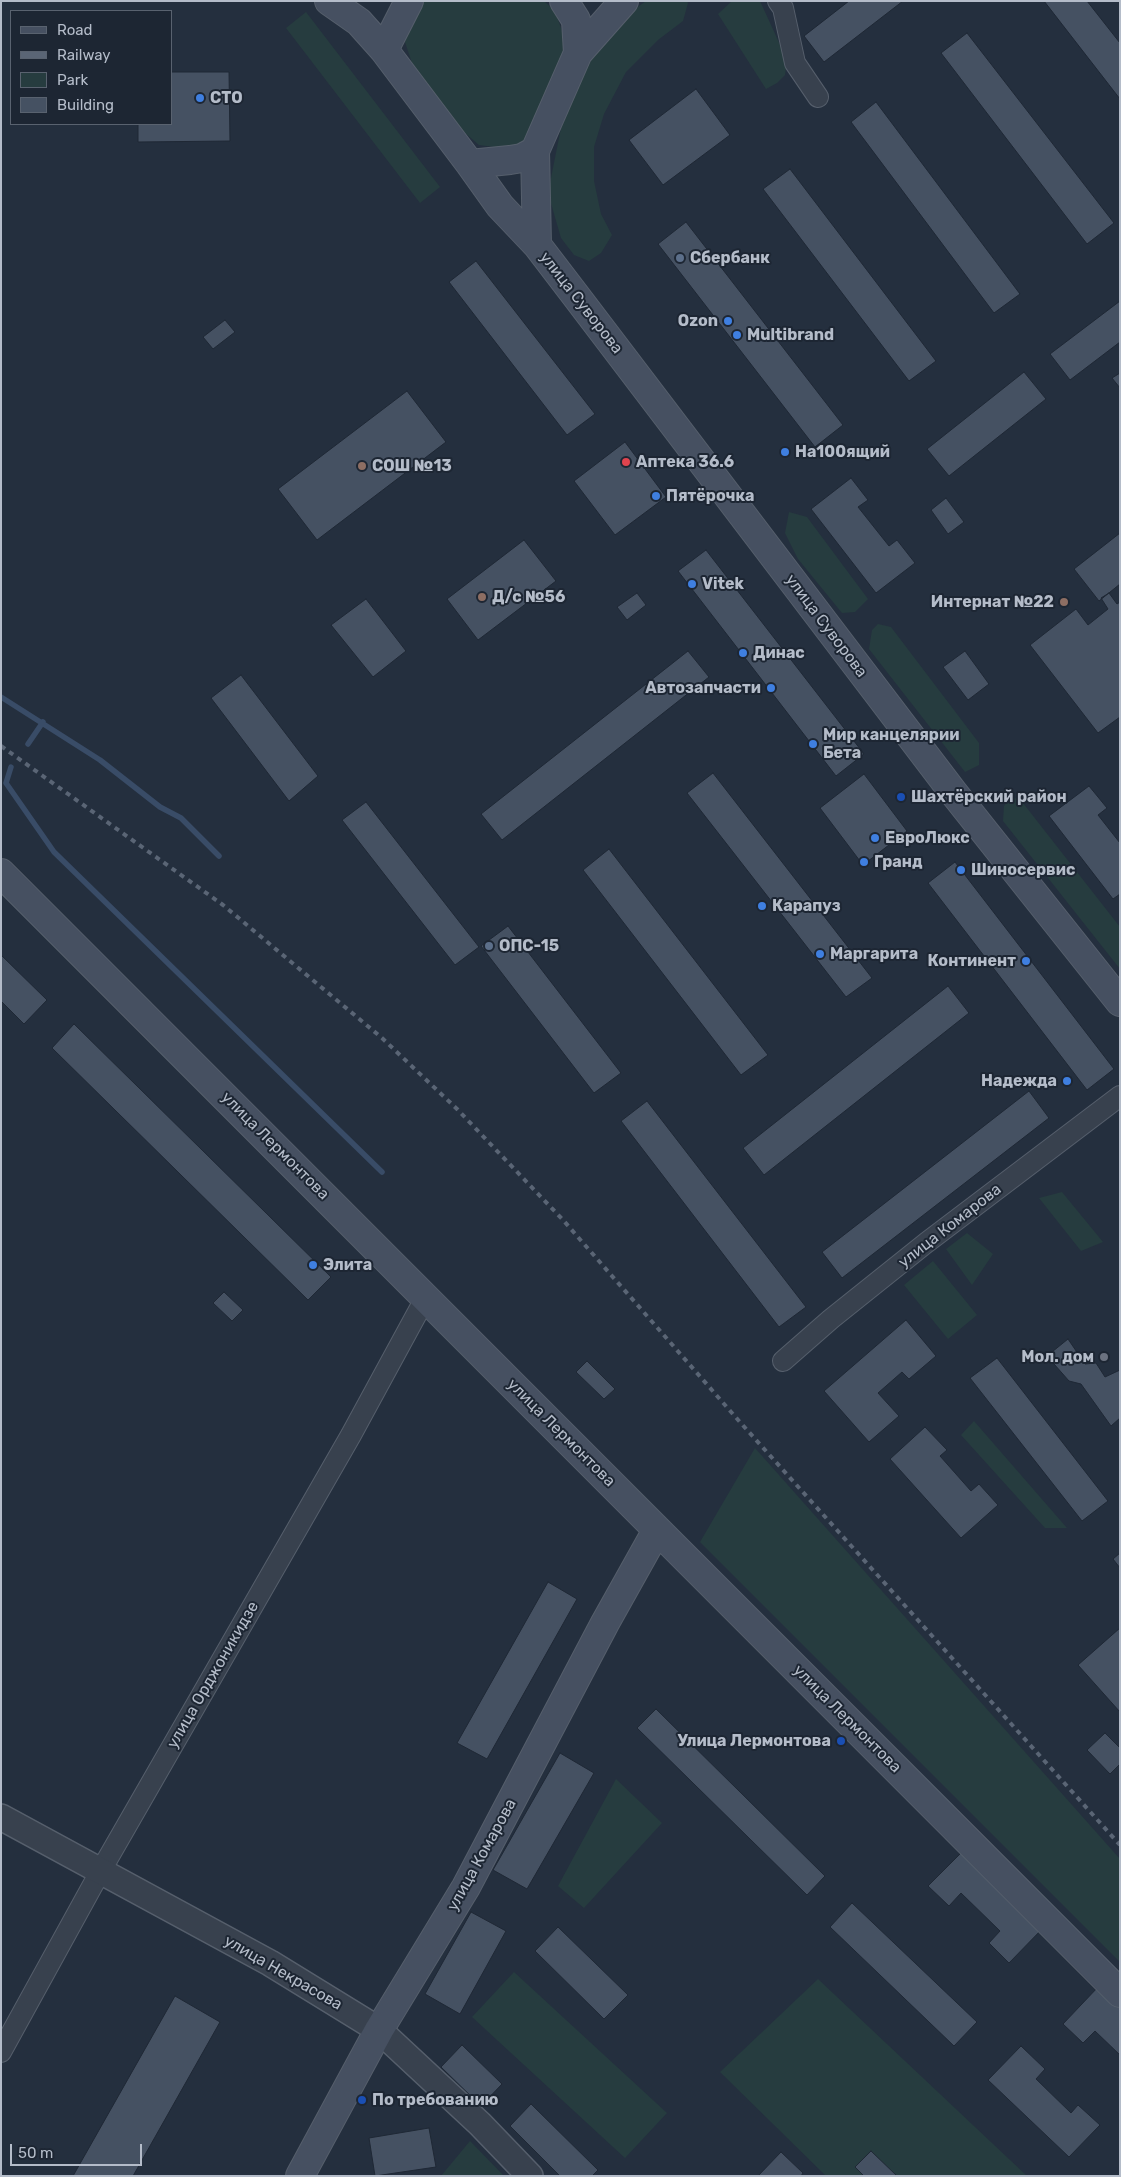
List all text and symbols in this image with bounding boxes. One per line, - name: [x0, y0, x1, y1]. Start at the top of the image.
- legend: [10, 10, 172, 125]
- text: Road: [57, 21, 93, 39]
- text: Railway: [57, 46, 111, 64]
- text: Park: [57, 71, 88, 89]
- place label: СТО: [210, 88, 243, 108]
- marker: СТО: [194, 92, 206, 104]
- text: Building: [57, 96, 114, 114]
- street label: улица Суворова: [535, 248, 627, 358]
- place label: Сбербанк: [690, 248, 770, 268]
- marker: Сбербанк: [674, 252, 686, 264]
- place label: Ozon: [678, 311, 718, 331]
- marker: Ozon: [722, 315, 734, 327]
- place label: Multibrand: [747, 325, 834, 345]
- marker: Multibrand: [731, 329, 743, 341]
- place label: На100ящий: [795, 442, 890, 462]
- marker: На100ящий: [779, 446, 791, 458]
- place label: Аптека 36.6: [636, 452, 734, 472]
- place label: СОШ №13: [372, 456, 452, 476]
- marker: Аптека 36.6: [620, 456, 632, 468]
- marker: СОШ №13: [356, 460, 368, 472]
- place label: Пятёрочка: [666, 486, 755, 506]
- marker: Пятёрочка: [650, 490, 662, 502]
- street label: улица Суворова: [781, 571, 871, 681]
- place label: Vitek: [702, 574, 744, 594]
- marker: Vitek: [686, 578, 698, 590]
- place label: Д/с №56: [492, 587, 565, 607]
- marker: Д/с №56: [476, 591, 488, 603]
- place label: Интернат №22: [931, 592, 1054, 612]
- marker: Интернат №22: [1058, 596, 1070, 608]
- place label: Динас: [753, 643, 805, 663]
- marker: Динас: [737, 647, 749, 659]
- place label: Автозапчасти: [645, 678, 761, 698]
- marker: Автозапчасти: [765, 682, 777, 694]
- place label: Мир канцелярии Бета: [823, 725, 959, 763]
- marker: Мир канцелярии Бета: [807, 738, 819, 750]
- place label: Шахтёрский район: [911, 787, 1067, 807]
- marker: Шахтёрский район: [895, 791, 907, 803]
- place label: ЕвроЛюкс: [885, 828, 970, 848]
- marker: ЕвроЛюкс: [869, 832, 881, 844]
- place label: Гранд: [874, 852, 922, 872]
- marker: Гранд: [858, 856, 870, 868]
- place label: Шиносервис: [971, 860, 1075, 880]
- marker: Шиносервис: [955, 864, 967, 876]
- place label: Карапуз: [772, 896, 841, 916]
- marker: Карапуз: [756, 900, 768, 912]
- place label: ОПС-15: [499, 936, 559, 956]
- marker: ОПС-15: [483, 940, 495, 952]
- place label: Маргарита: [830, 944, 918, 964]
- marker: Маргарита: [814, 948, 826, 960]
- place label: Континент: [928, 951, 1016, 971]
- marker: Континент: [1020, 955, 1032, 967]
- place label: Надежда: [981, 1071, 1057, 1091]
- marker: Надежда: [1061, 1075, 1073, 1087]
- street label: улица Лермонтова: [217, 1088, 333, 1204]
- street label: улица Комарова: [895, 1180, 1005, 1272]
- place label: Элита: [323, 1255, 372, 1275]
- marker: Элита: [307, 1259, 319, 1271]
- place label: Мол. дом: [1021, 1347, 1094, 1367]
- marker: Мол. дом: [1098, 1351, 1110, 1363]
- street label: улица Лермонтова: [503, 1375, 619, 1491]
- street label: улица Орджоникидзе: [163, 1598, 263, 1752]
- street label: улица Лермонтова: [789, 1661, 905, 1777]
- place label: Улица Лермонтова: [677, 1731, 831, 1751]
- marker: Улица Лермонтова: [835, 1735, 847, 1747]
- street label: улица Комарова: [443, 1796, 521, 1914]
- street label: улица Некрасова: [221, 1931, 345, 2015]
- place label: По требованию: [372, 2090, 499, 2110]
- marker: По требованию: [356, 2094, 368, 2106]
- scale bar: [12, 2134, 145, 2166]
- text: 50 m: [18, 2144, 53, 2162]

